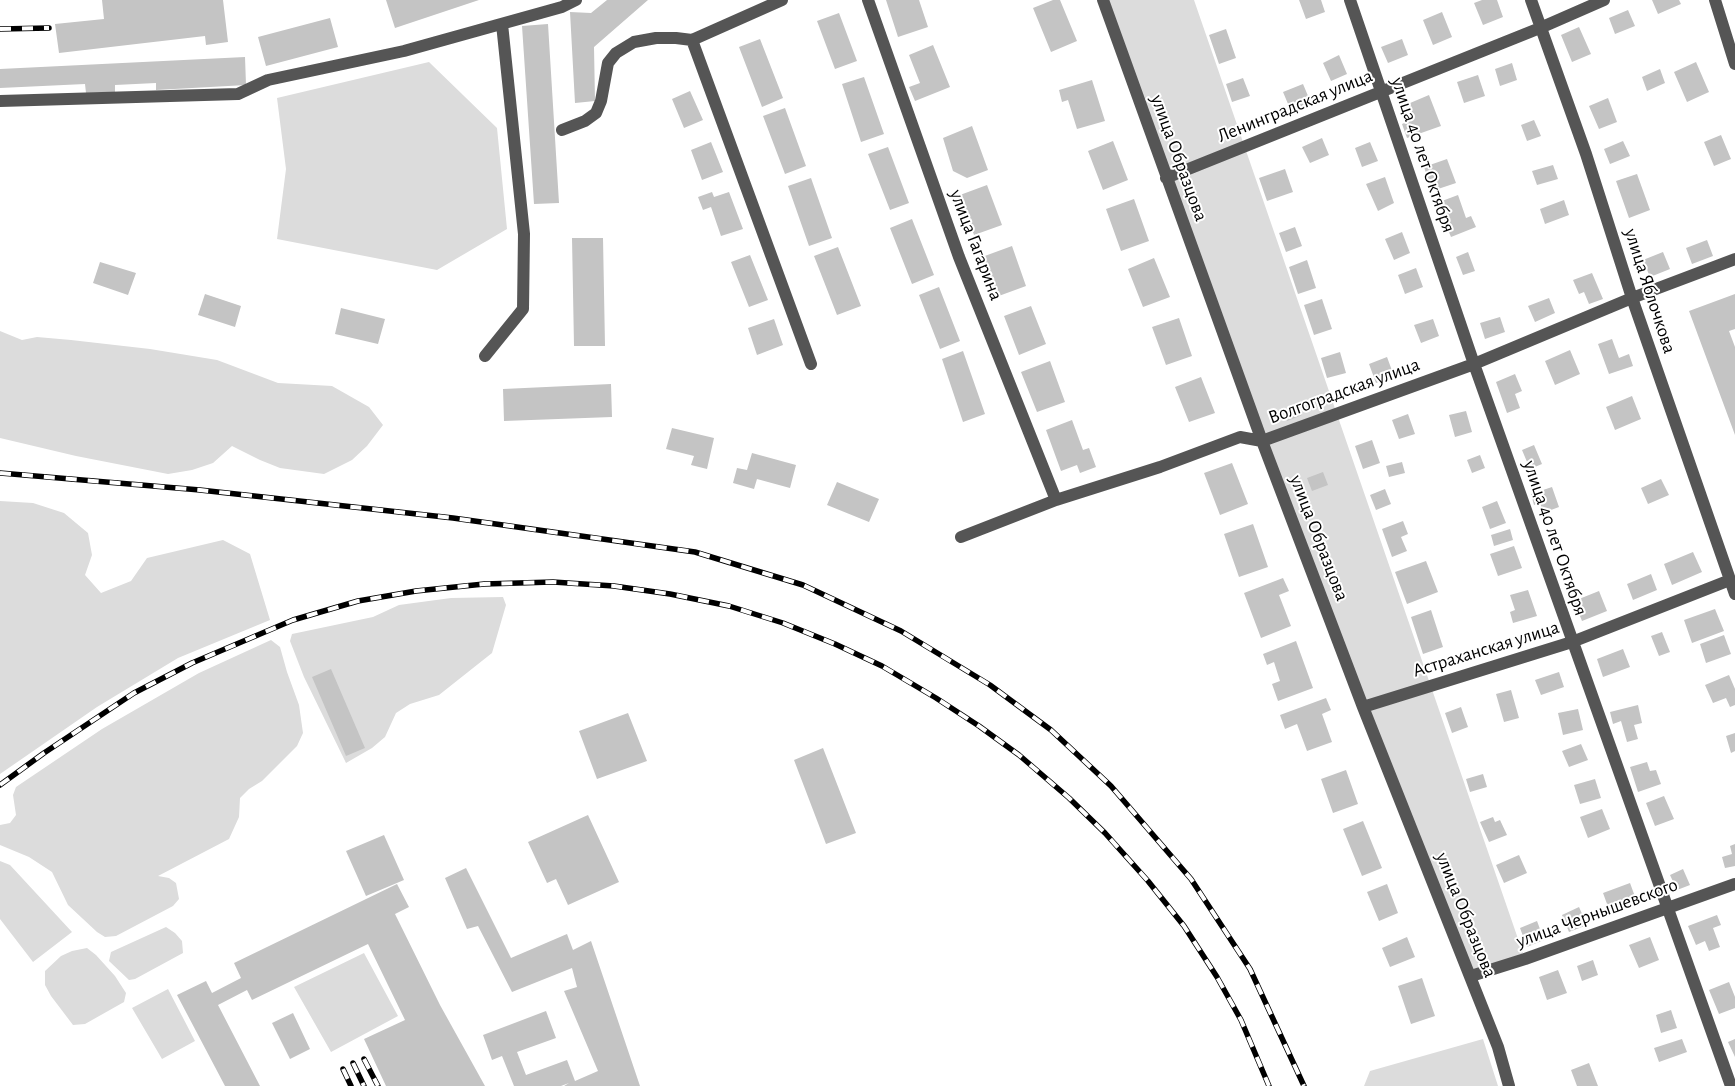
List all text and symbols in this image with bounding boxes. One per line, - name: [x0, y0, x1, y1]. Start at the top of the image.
- street label: Ленинградская улица: [1214, 64, 1376, 148]
- street label: улица 40 лет Октября: [1386, 74, 1460, 236]
- street label: улица Образцова: [1146, 92, 1212, 224]
- street label: улица Гагарина: [944, 186, 1008, 304]
- street label: улица Яблочкова: [1619, 226, 1681, 356]
- street label: Волгоградская улица: [1265, 353, 1423, 429]
- street label: улица 40 лет Октября: [1518, 457, 1592, 619]
- street label: улица Образцова: [1284, 472, 1354, 604]
- street label: Астраханская улица: [1410, 616, 1562, 682]
- street label: улица Образцова: [1430, 849, 1502, 981]
- street label: улица Чернышевского: [1513, 873, 1681, 953]

